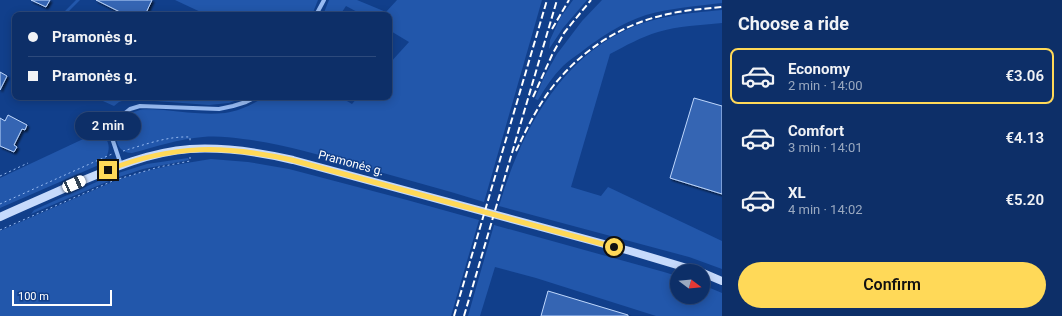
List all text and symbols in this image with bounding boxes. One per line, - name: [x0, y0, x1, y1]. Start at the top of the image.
- text: Choose a ride: [738, 13, 849, 34]
- text: Pramonės g.: [52, 28, 137, 46]
- icon: car: [740, 58, 776, 94]
- text: Economy: [788, 60, 850, 78]
- text: Pramonės g.: [52, 67, 137, 85]
- text: €3.06: [1005, 67, 1044, 85]
- text: 2 min · 14:00: [788, 78, 863, 93]
- callout: 2 min: [75, 112, 141, 140]
- text: 2 min: [92, 118, 124, 133]
- icon: car: [740, 120, 776, 156]
- text: Comfort: [788, 122, 844, 140]
- text: €4.13: [1005, 129, 1044, 147]
- text: 3 min · 14:01: [788, 140, 863, 155]
- street label: Pramonės g.: [317, 148, 385, 178]
- route end: [99, 161, 117, 179]
- car: [61, 174, 87, 194]
- icon: car: [740, 182, 776, 218]
- text: XL: [788, 184, 806, 202]
- text: €5.20: [1005, 191, 1044, 209]
- text: 4 min · 14:02: [788, 202, 863, 217]
- route start: [605, 238, 623, 256]
- button: Confirm: [738, 262, 1046, 308]
- north arrow: [670, 264, 710, 304]
- map controls: [670, 264, 710, 304]
- scale bar: [12, 288, 112, 307]
- text: 100 m: [18, 290, 49, 303]

